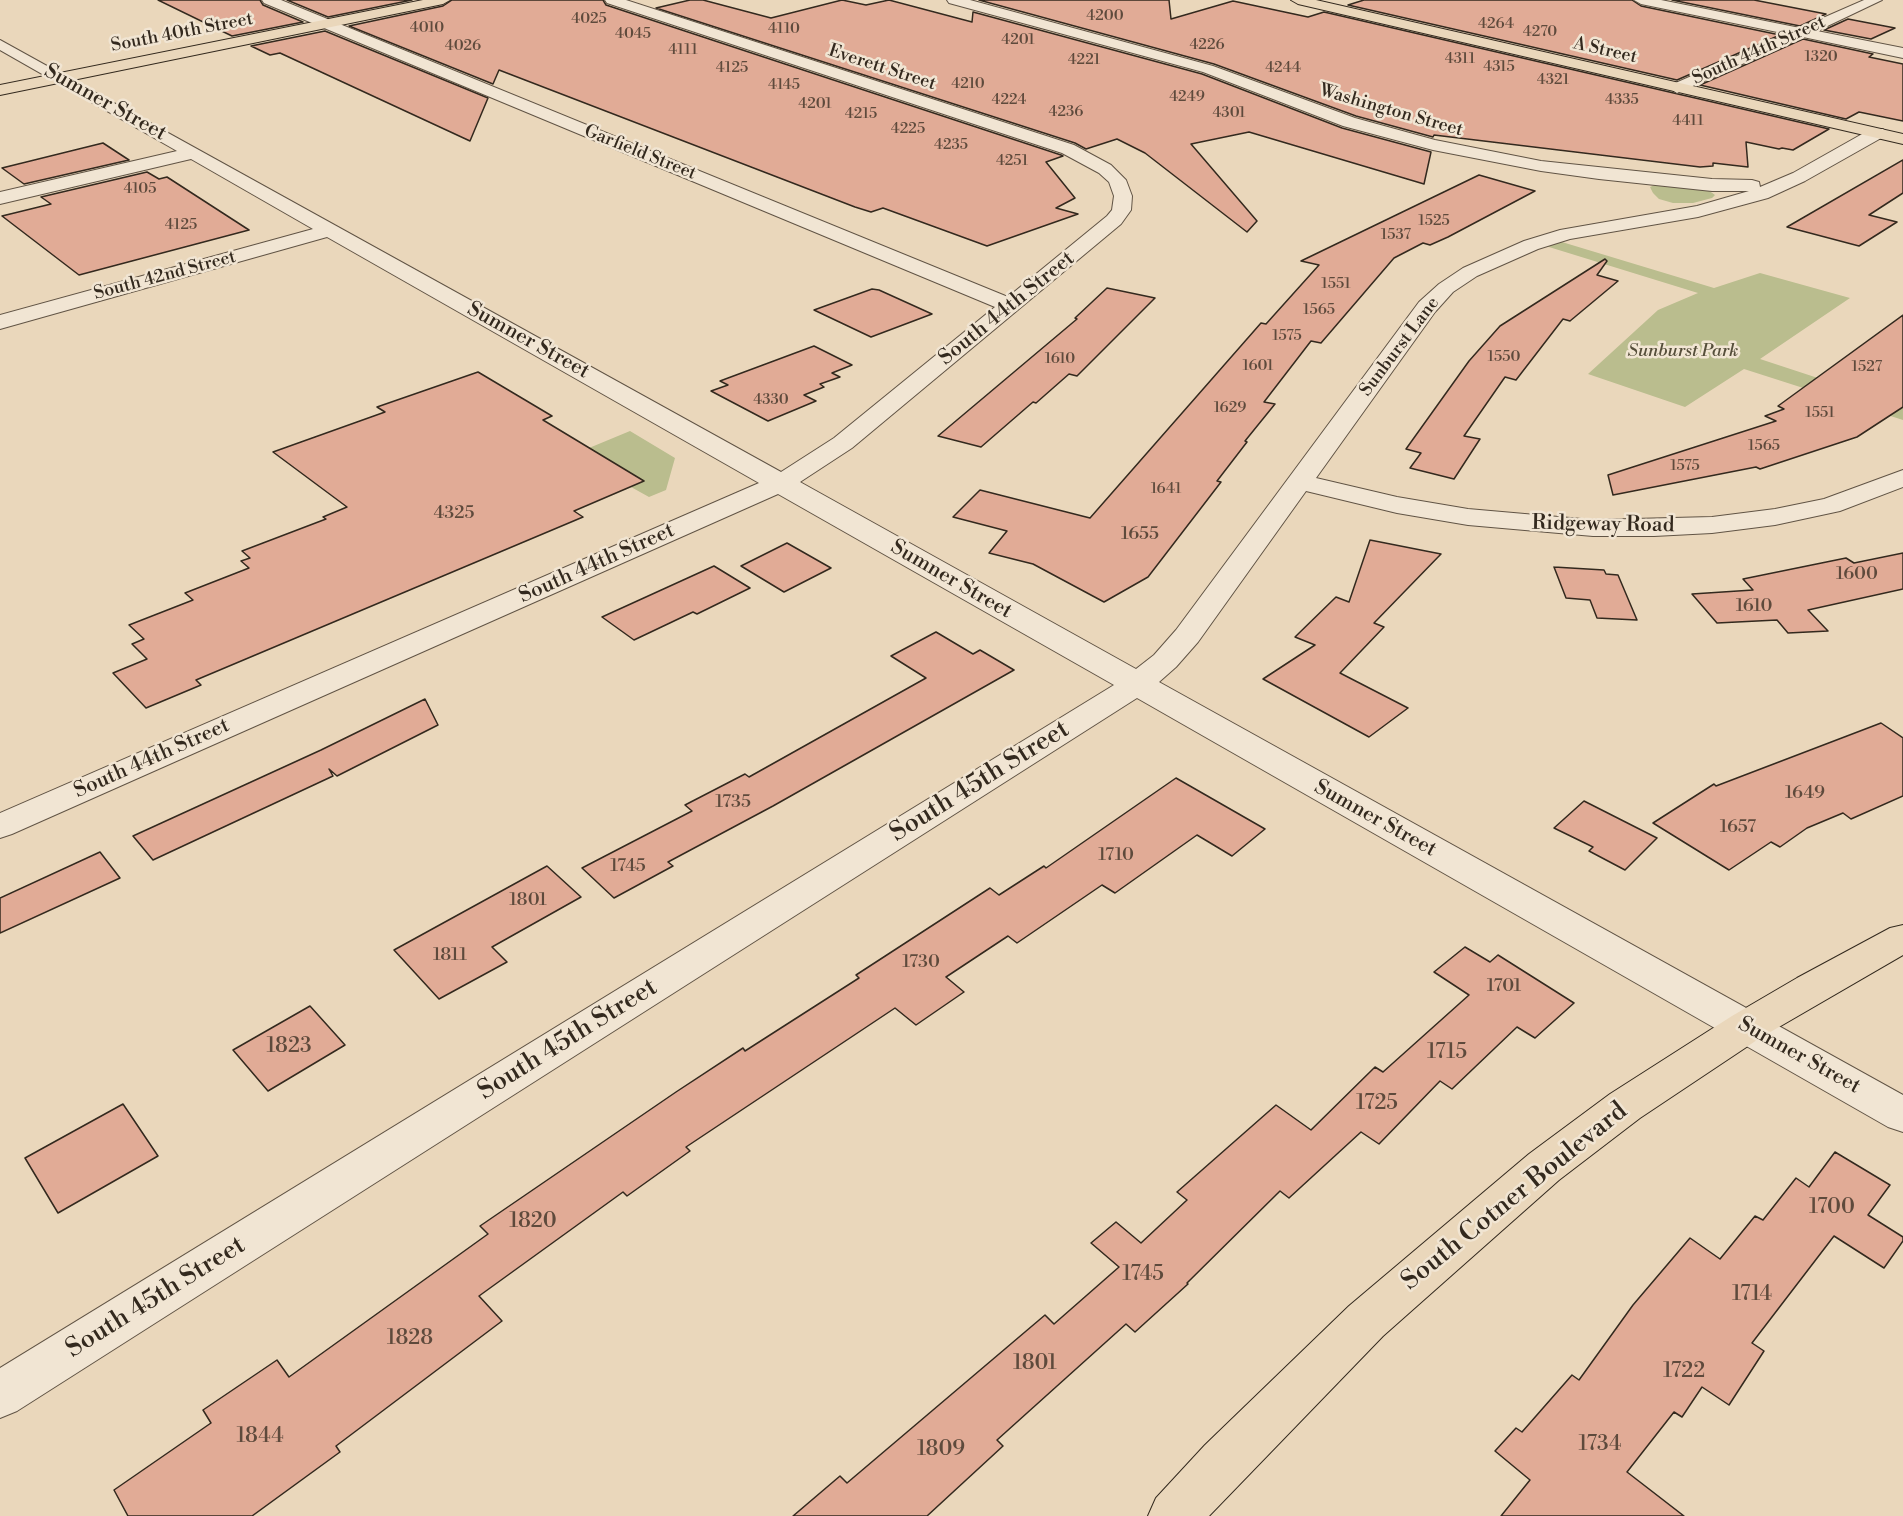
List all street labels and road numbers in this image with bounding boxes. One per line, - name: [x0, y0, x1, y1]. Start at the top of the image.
- street label: South 40th Street: [109, 9, 255, 57]
- street label: South 44th Street: [1689, 12, 1829, 90]
- street label: A Street: [1571, 33, 1639, 69]
- street label: Everett Street: [826, 40, 938, 96]
- street label: Sumner Street: [39, 59, 171, 147]
- street label: Washington Street: [1317, 80, 1465, 142]
- street label: Garfield Street: [581, 121, 699, 185]
- street label: South 42nd Street: [92, 247, 238, 305]
- street label: South 44th Street: [934, 247, 1080, 371]
- street label: Sunburst Lane: [1356, 293, 1444, 401]
- street label: Sumner Street: [462, 297, 594, 385]
- street label: Ridgeway Road: [1531, 511, 1675, 539]
- street label: South 44th Street: [515, 518, 679, 610]
- street label: Sumner Street: [886, 535, 1016, 625]
- street label: South 44th Street: [70, 713, 234, 805]
- street label: South 45th Street: [885, 714, 1075, 850]
- street label: Sumner Street: [1309, 775, 1441, 863]
- street label: South 45th Street: [473, 972, 663, 1108]
- street label: Sumner Street: [1733, 1012, 1865, 1100]
- street label: South Cotner Boulevard: [1396, 1096, 1634, 1298]
- street label: South 45th Street: [61, 1230, 251, 1366]

